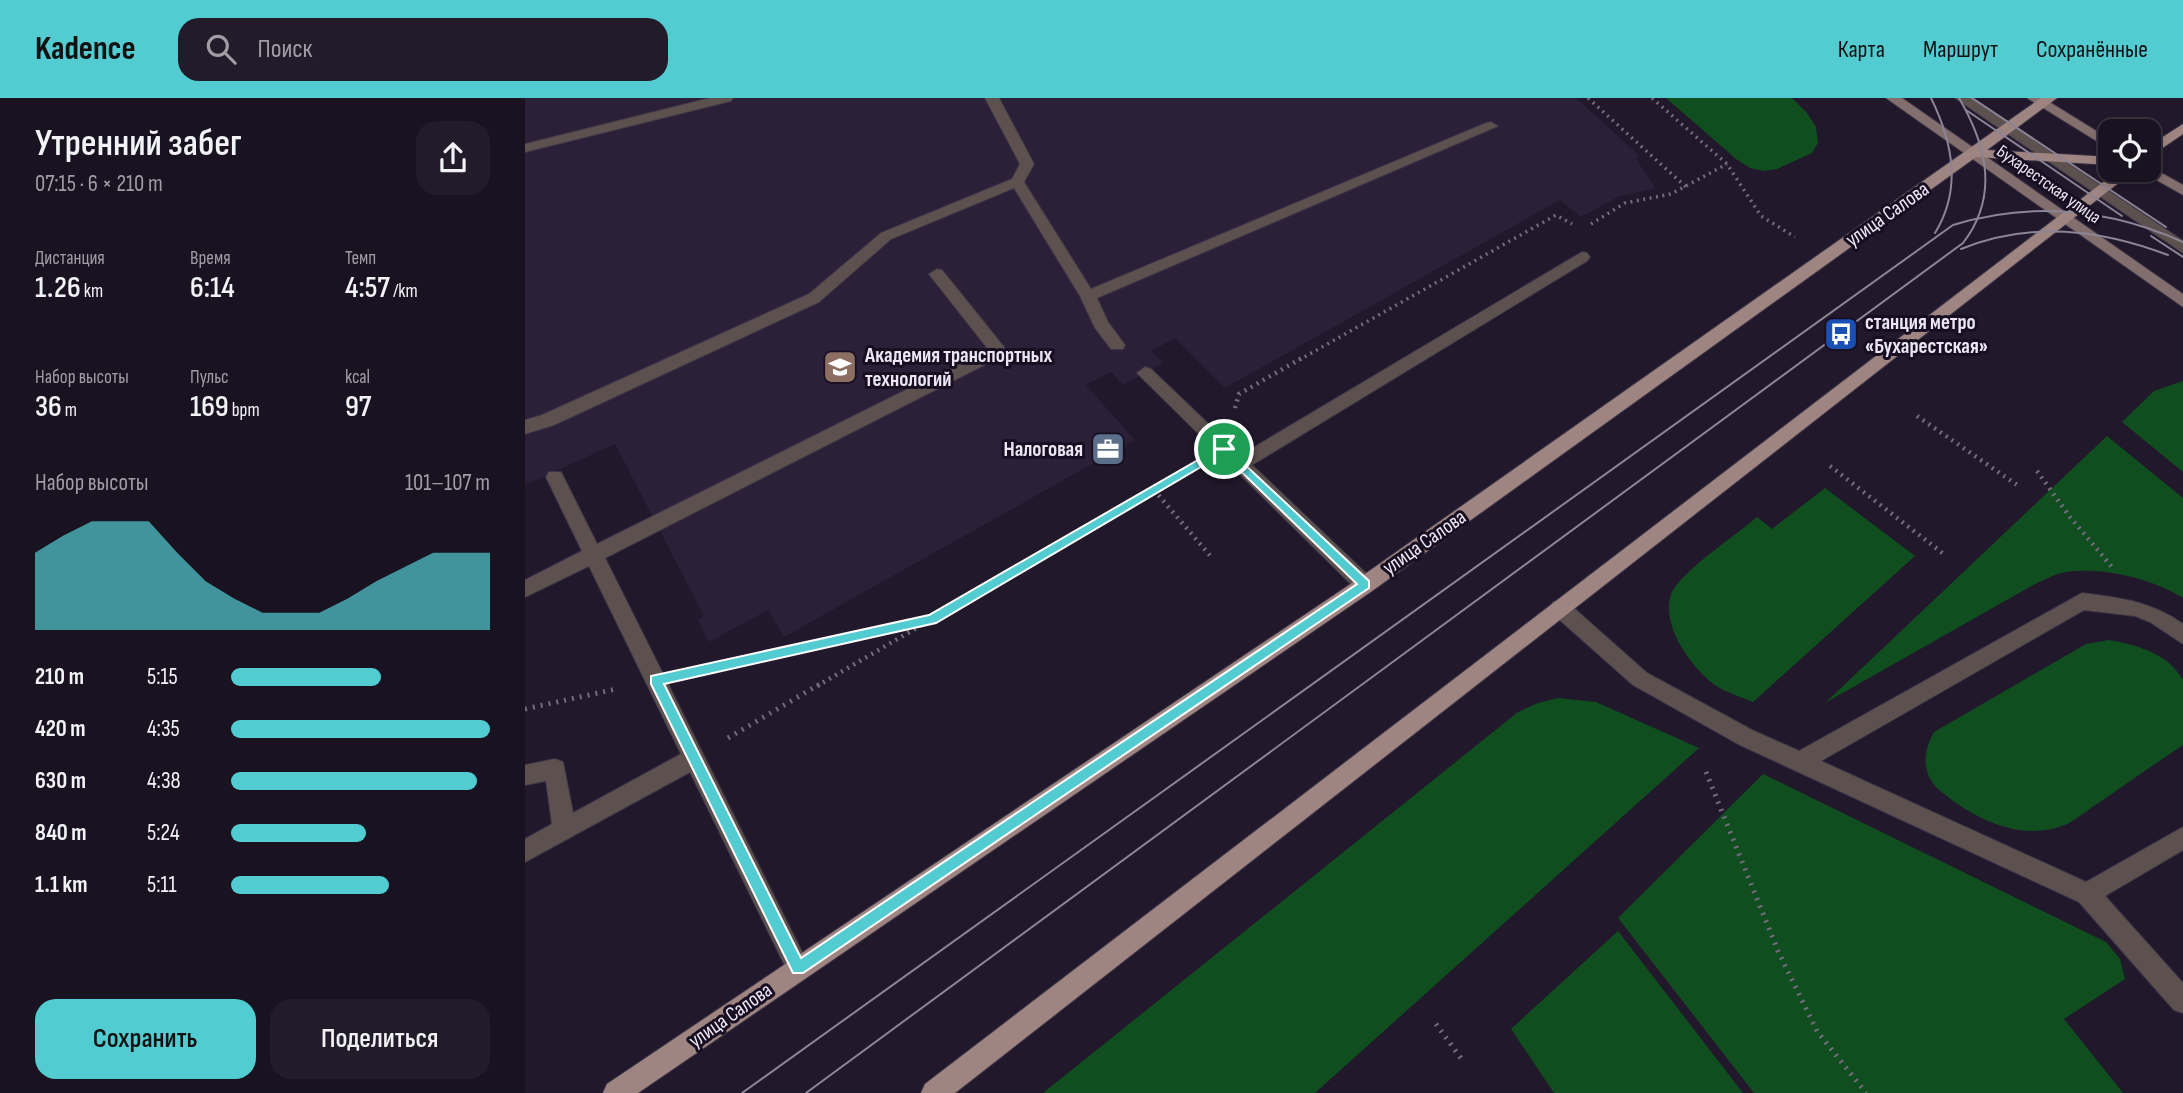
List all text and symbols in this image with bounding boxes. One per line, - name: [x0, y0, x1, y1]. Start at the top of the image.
- search box: [178, 18, 668, 81]
- text: Kadence: [35, 29, 136, 69]
- icon: search: [202, 30, 240, 68]
- text: Поиск: [258, 34, 312, 65]
- text: Карта: [1838, 35, 1885, 64]
- text: Маршрут: [1923, 35, 1998, 64]
- text: Сохранённые: [2036, 35, 2148, 64]
- map controls: [2098, 119, 2161, 182]
- button: locate: [2098, 119, 2161, 182]
- text: Утренний забег: [35, 121, 242, 166]
- button: share: [416, 121, 490, 195]
- street label: Бухарестская улица: [1993, 141, 2105, 228]
- text: 07:15 · 6 × 210 m: [35, 170, 163, 198]
- street label: улица Салова: [1841, 177, 1934, 252]
- text: Дистанция: [35, 247, 105, 270]
- text: Время: [190, 247, 231, 270]
- text: Темп: [345, 247, 376, 270]
- text: 1.26: [35, 270, 81, 306]
- text: 6:14: [190, 270, 235, 306]
- text: 4:57: [345, 270, 390, 306]
- text: km: [81, 280, 103, 303]
- text: /km: [390, 280, 418, 303]
- place label: станция метро «Бухарестская»: [1865, 310, 1988, 359]
- bus stop icon: станция метро «Бухарестская»: [1822, 315, 1860, 353]
- place label: Академия транспортных технологий: [864, 343, 1053, 392]
- school or university icon: Академия транспортных технологий: [821, 348, 859, 386]
- text: Набор высоты: [35, 366, 129, 389]
- text: Пульс: [190, 366, 229, 389]
- text: kcal: [345, 366, 370, 389]
- text: 36: [35, 389, 62, 425]
- text: 169: [190, 389, 229, 425]
- text: 97: [345, 389, 371, 425]
- text: m: [62, 399, 77, 422]
- text: bpm: [229, 399, 260, 422]
- pin: [1194, 419, 1254, 479]
- office icon: Налоговая: [1089, 430, 1127, 468]
- icon: arrive: [1205, 430, 1243, 468]
- place label: Налоговая: [1003, 437, 1083, 462]
- text: Набор высоты: [35, 469, 148, 497]
- text: 101–107 m: [405, 469, 490, 497]
- street label: улица Салова: [1378, 505, 1471, 580]
- text: 210 m: [35, 663, 84, 691]
- text: 5:15: [147, 663, 178, 691]
- text: 420 m: [35, 715, 86, 743]
- text: 4:35: [147, 715, 180, 743]
- text: 630 m: [35, 767, 86, 795]
- text: 4:38: [147, 767, 181, 795]
- text: 840 m: [35, 819, 87, 847]
- text: 5:24: [147, 819, 180, 847]
- text: 1.1 km: [35, 871, 88, 899]
- text: 5:11: [147, 871, 177, 899]
- street label: улица Салова: [684, 978, 777, 1053]
- button: Сохранить: [35, 999, 256, 1079]
- button: Поделиться: [270, 999, 490, 1079]

